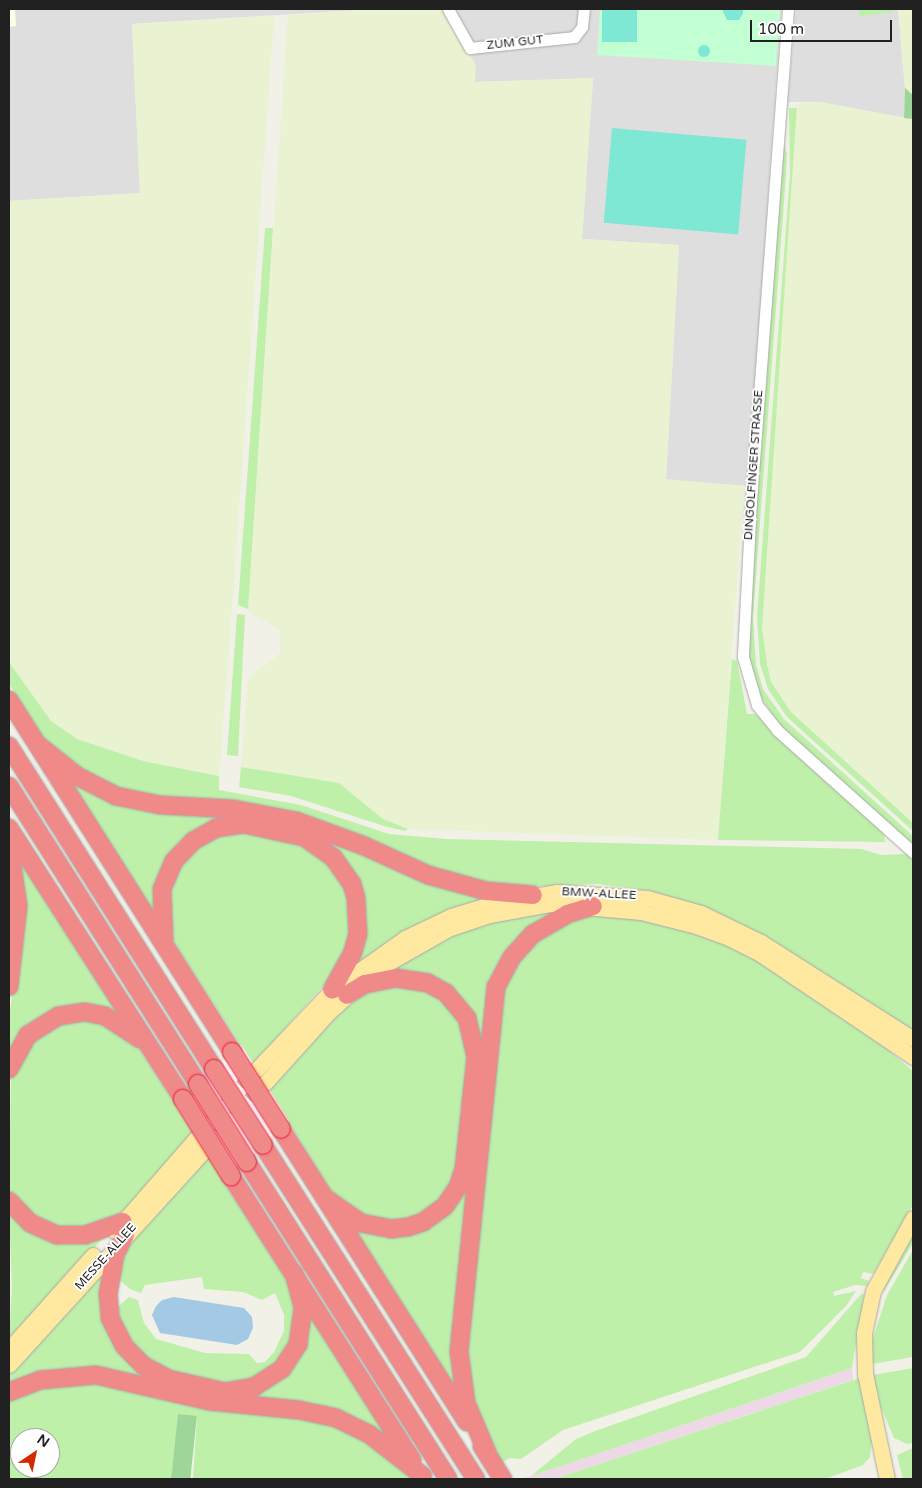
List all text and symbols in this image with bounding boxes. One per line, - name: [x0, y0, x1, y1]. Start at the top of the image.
- scale bar: [752, 10, 894, 42]
- text: 100 m: [758, 20, 804, 38]
- street label: ZUM GUT: [486, 33, 544, 53]
- street label: DINGOLFINGER STRASSE: [742, 389, 766, 541]
- street label: BMW-ALLEE: [561, 885, 637, 903]
- street label: MESSE-ALLEE: [72, 1221, 140, 1293]
- north arrow: [10, 1428, 60, 1478]
- text: N: [34, 1431, 53, 1451]

